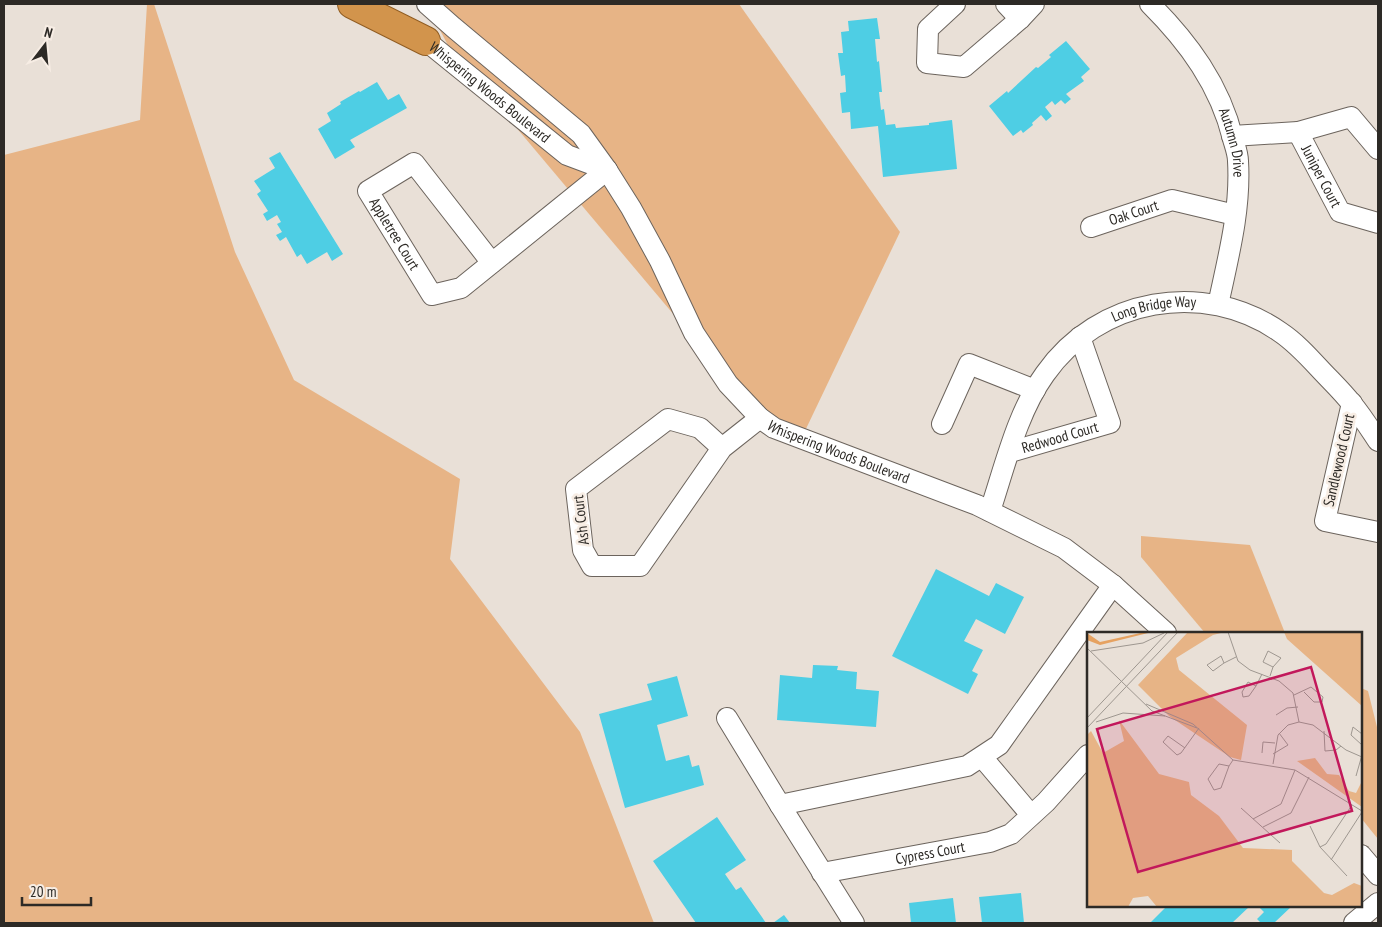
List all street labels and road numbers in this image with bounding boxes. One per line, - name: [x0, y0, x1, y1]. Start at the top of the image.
- street label: Whispering Woods Boulevard: [425, 37, 554, 147]
- street label: Autumn Drive: [1215, 105, 1248, 177]
- street label: Juniper Court: [1297, 141, 1346, 211]
- street label: Appletree Court: [365, 194, 424, 273]
- street label: Oak Court: [1106, 195, 1161, 229]
- street label: Long Bridge Way: [1108, 292, 1197, 326]
- street label: Sandlewood Court: [1319, 412, 1358, 508]
- street label: Whispering Woods Boulevard: [764, 416, 912, 488]
- street label: Redwood Court: [1019, 417, 1100, 457]
- street label: Ash Court: [568, 494, 593, 546]
- street label: Cypress Court: [894, 837, 966, 868]

